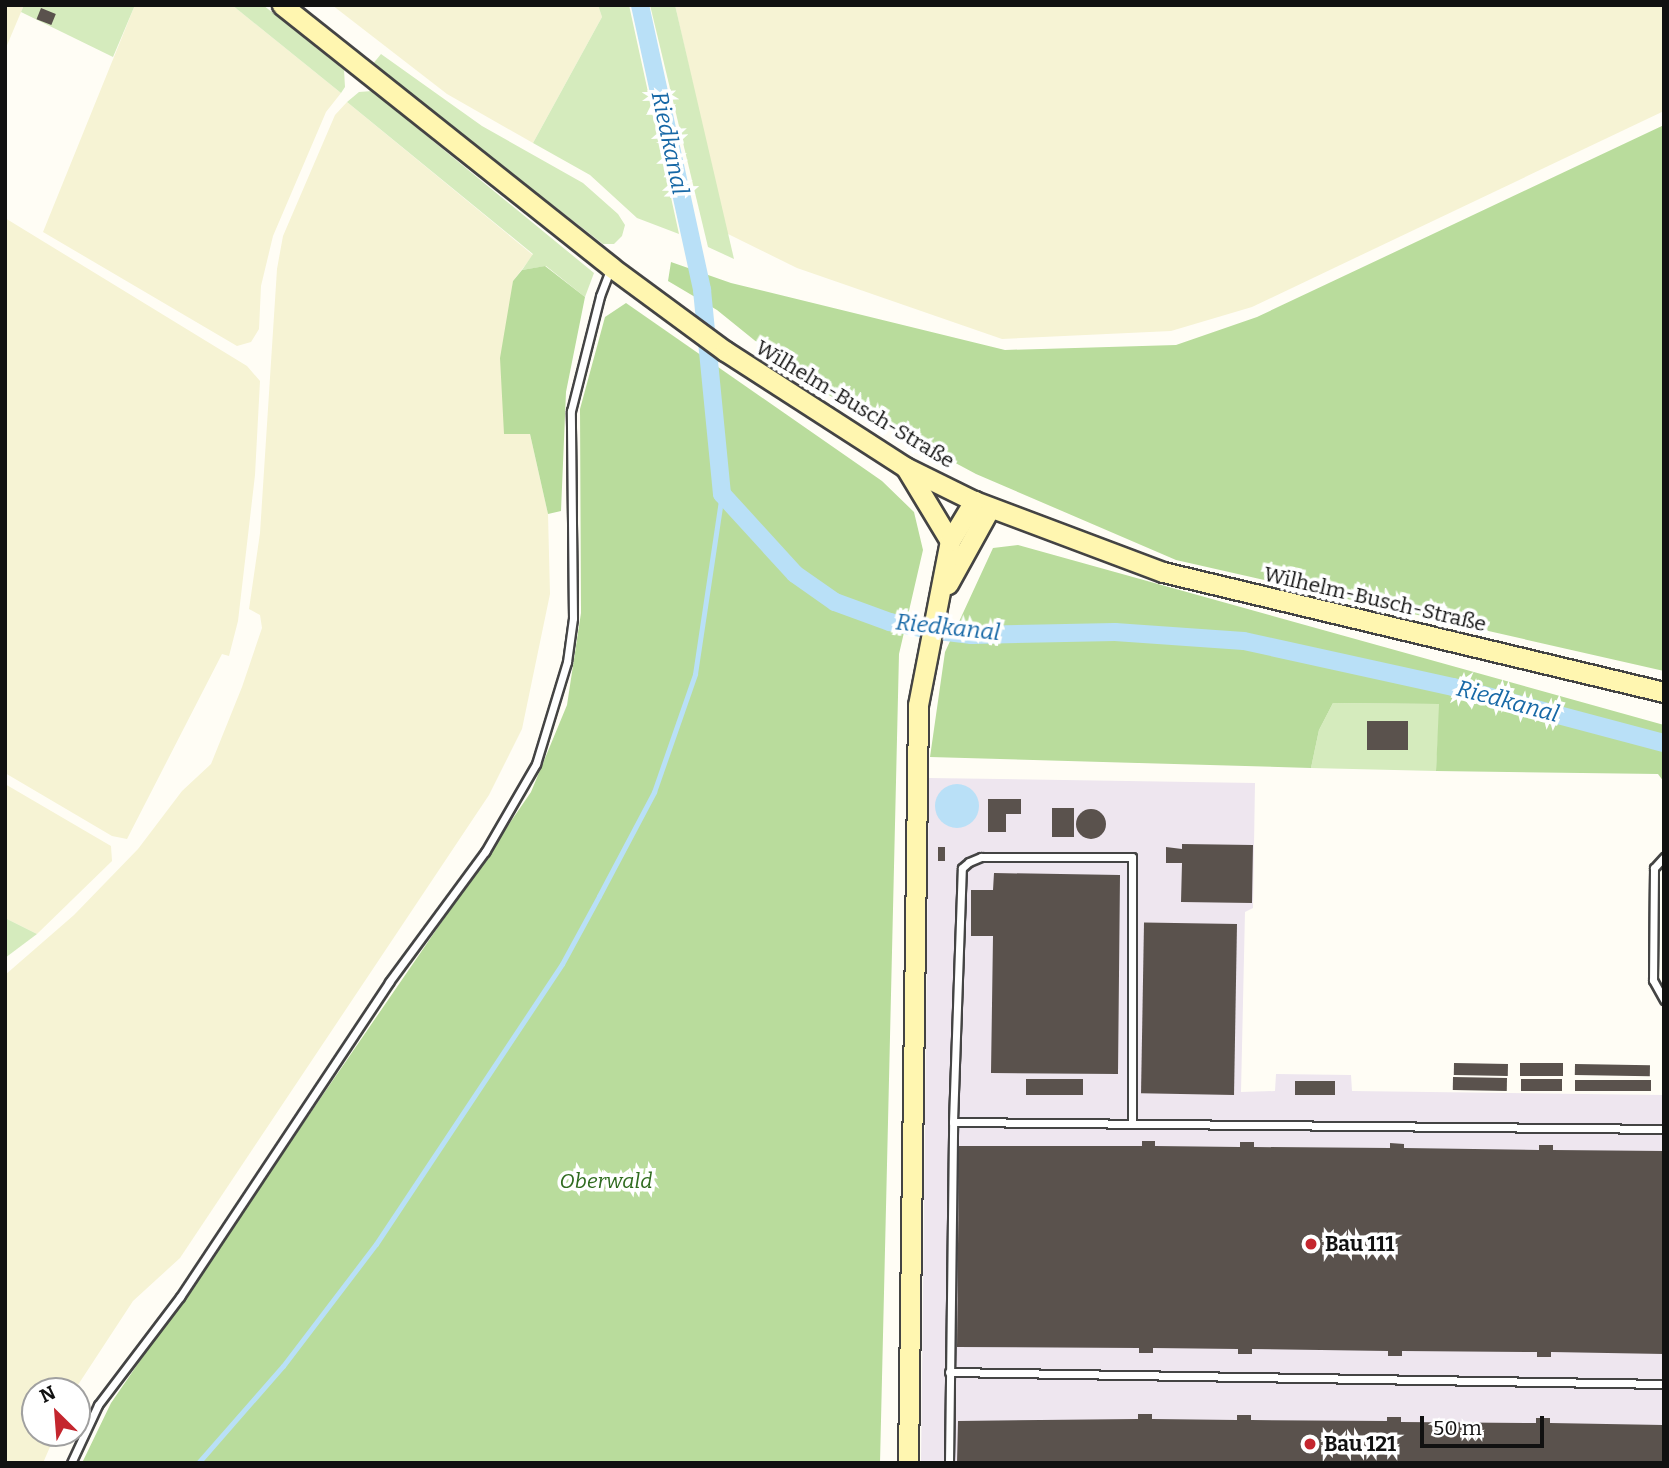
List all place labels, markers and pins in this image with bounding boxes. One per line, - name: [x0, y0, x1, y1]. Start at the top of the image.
- place label: Bau 111: [1325, 1231, 1394, 1257]
- marker: Bau 111: [1303, 1236, 1319, 1252]
- place label: Bau 121: [1324, 1431, 1396, 1457]
- marker: Bau 121: [1302, 1436, 1318, 1452]

